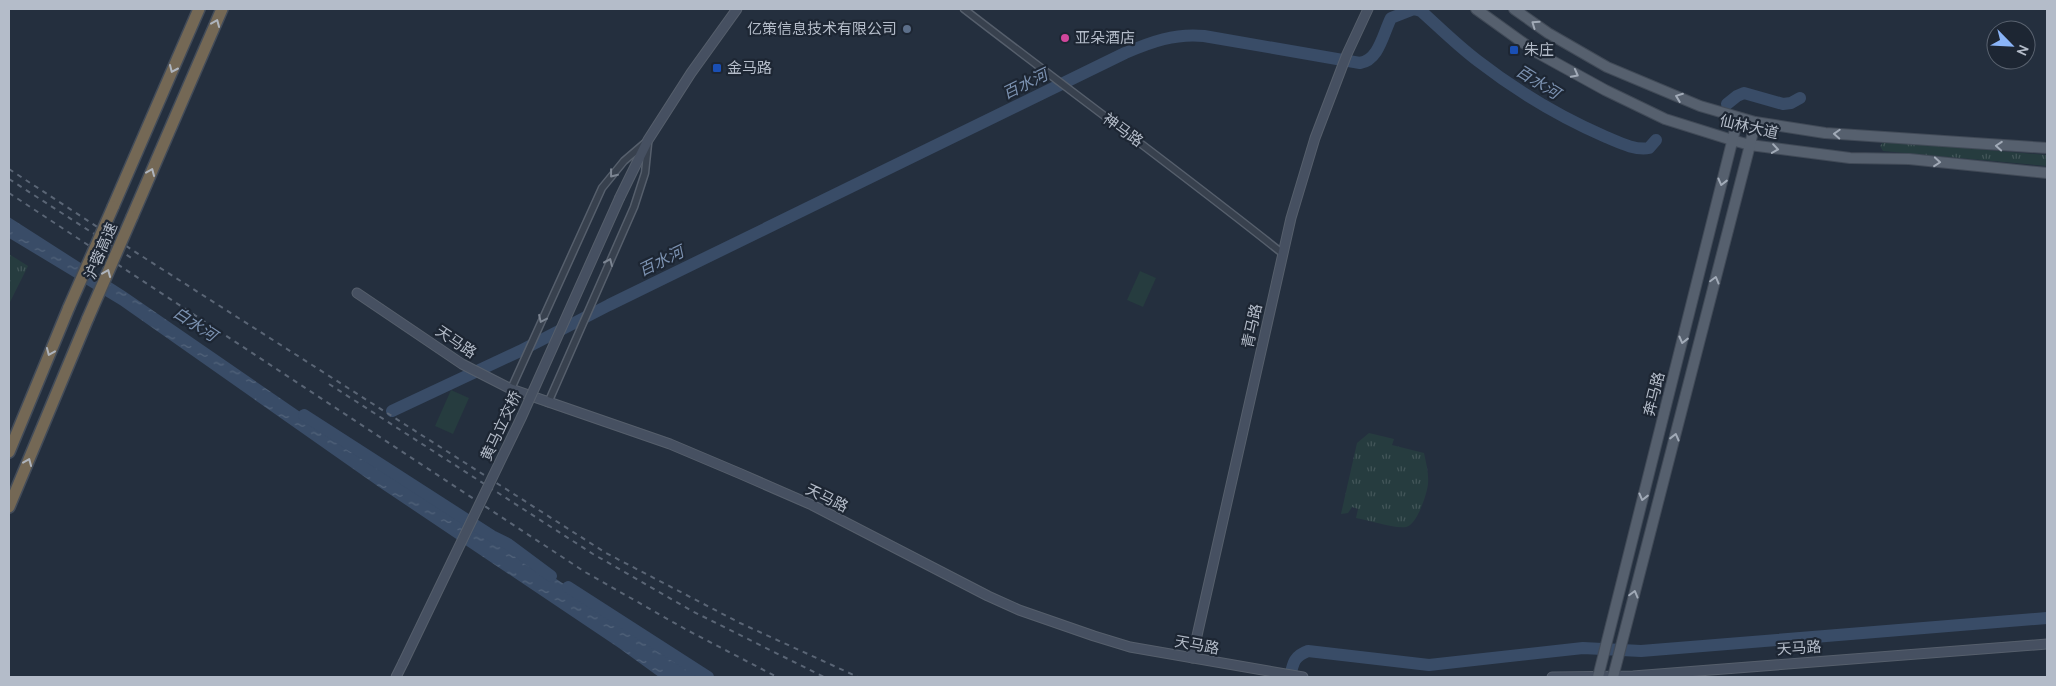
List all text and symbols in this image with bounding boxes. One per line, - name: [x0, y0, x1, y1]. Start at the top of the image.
- one-way arrow: [209, 19, 220, 28]
- place label: 亿策信息技术有限公司: [747, 20, 897, 38]
- north arrow: [1986, 20, 2036, 70]
- one-way arrow: [1532, 21, 1541, 29]
- marker: 亿策信息技术有限公司: [901, 23, 913, 35]
- place label: 亚朵酒店: [1075, 29, 1135, 47]
- marker: 亚朵酒店: [1059, 32, 1071, 44]
- place label: 朱庄: [1524, 41, 1554, 59]
- text: N: [2013, 42, 2033, 58]
- marker: 朱庄: [1508, 44, 1520, 56]
- place label: 金马路: [727, 59, 772, 77]
- water label: 百水河: [1513, 61, 1566, 104]
- marker: 金马路: [711, 62, 723, 74]
- water label: 百水河: [999, 64, 1053, 103]
- one-way arrow: [168, 65, 178, 73]
- one-way arrow: [1569, 68, 1578, 78]
- one-way arrow: [1675, 93, 1684, 104]
- street label: 神马路: [1100, 109, 1146, 151]
- street label: 仙林大道: [1718, 111, 1780, 143]
- one-way arrow: [1832, 129, 1840, 139]
- one-way arrow: [1994, 140, 2002, 151]
- one-way arrow: [1771, 143, 1779, 153]
- one-way arrow: [1933, 156, 1941, 167]
- one-way arrow: [611, 168, 619, 177]
- one-way arrow: [146, 169, 156, 177]
- one-way arrow: [1717, 177, 1728, 186]
- street label: 沪蓉高速: [81, 220, 121, 282]
- water label: 百水河: [635, 241, 689, 280]
- one-way arrow: [603, 258, 614, 267]
- one-way arrow: [101, 269, 112, 278]
- one-way arrow: [1709, 275, 1720, 284]
- street label: 青马路: [1239, 302, 1265, 350]
- water label: 白水河: [170, 303, 223, 347]
- one-way arrow: [537, 314, 548, 323]
- street label: 天马路: [432, 322, 480, 362]
- one-way arrow: [1678, 335, 1688, 343]
- one-way arrow: [46, 347, 57, 356]
- street label: 奔马路: [1640, 370, 1668, 418]
- street label: 黄马立交桥: [477, 388, 525, 464]
- one-way arrow: [1669, 433, 1680, 442]
- one-way arrow: [21, 458, 32, 467]
- street label: 天马路: [803, 480, 851, 516]
- one-way arrow: [1639, 493, 1649, 501]
- one-way arrow: [1628, 590, 1639, 599]
- street label: 天马路: [1173, 632, 1221, 658]
- street label: 天马路: [1776, 637, 1822, 659]

